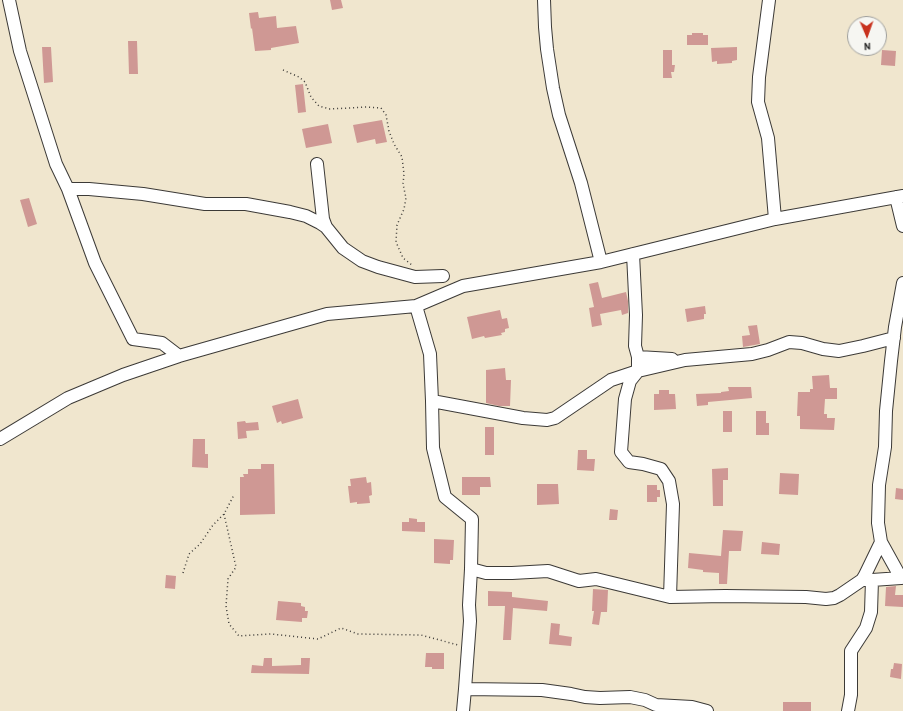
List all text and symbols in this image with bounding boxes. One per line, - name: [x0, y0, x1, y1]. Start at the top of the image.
- north arrow: [847, 16, 887, 56]
- text: N: [864, 40, 871, 54]

